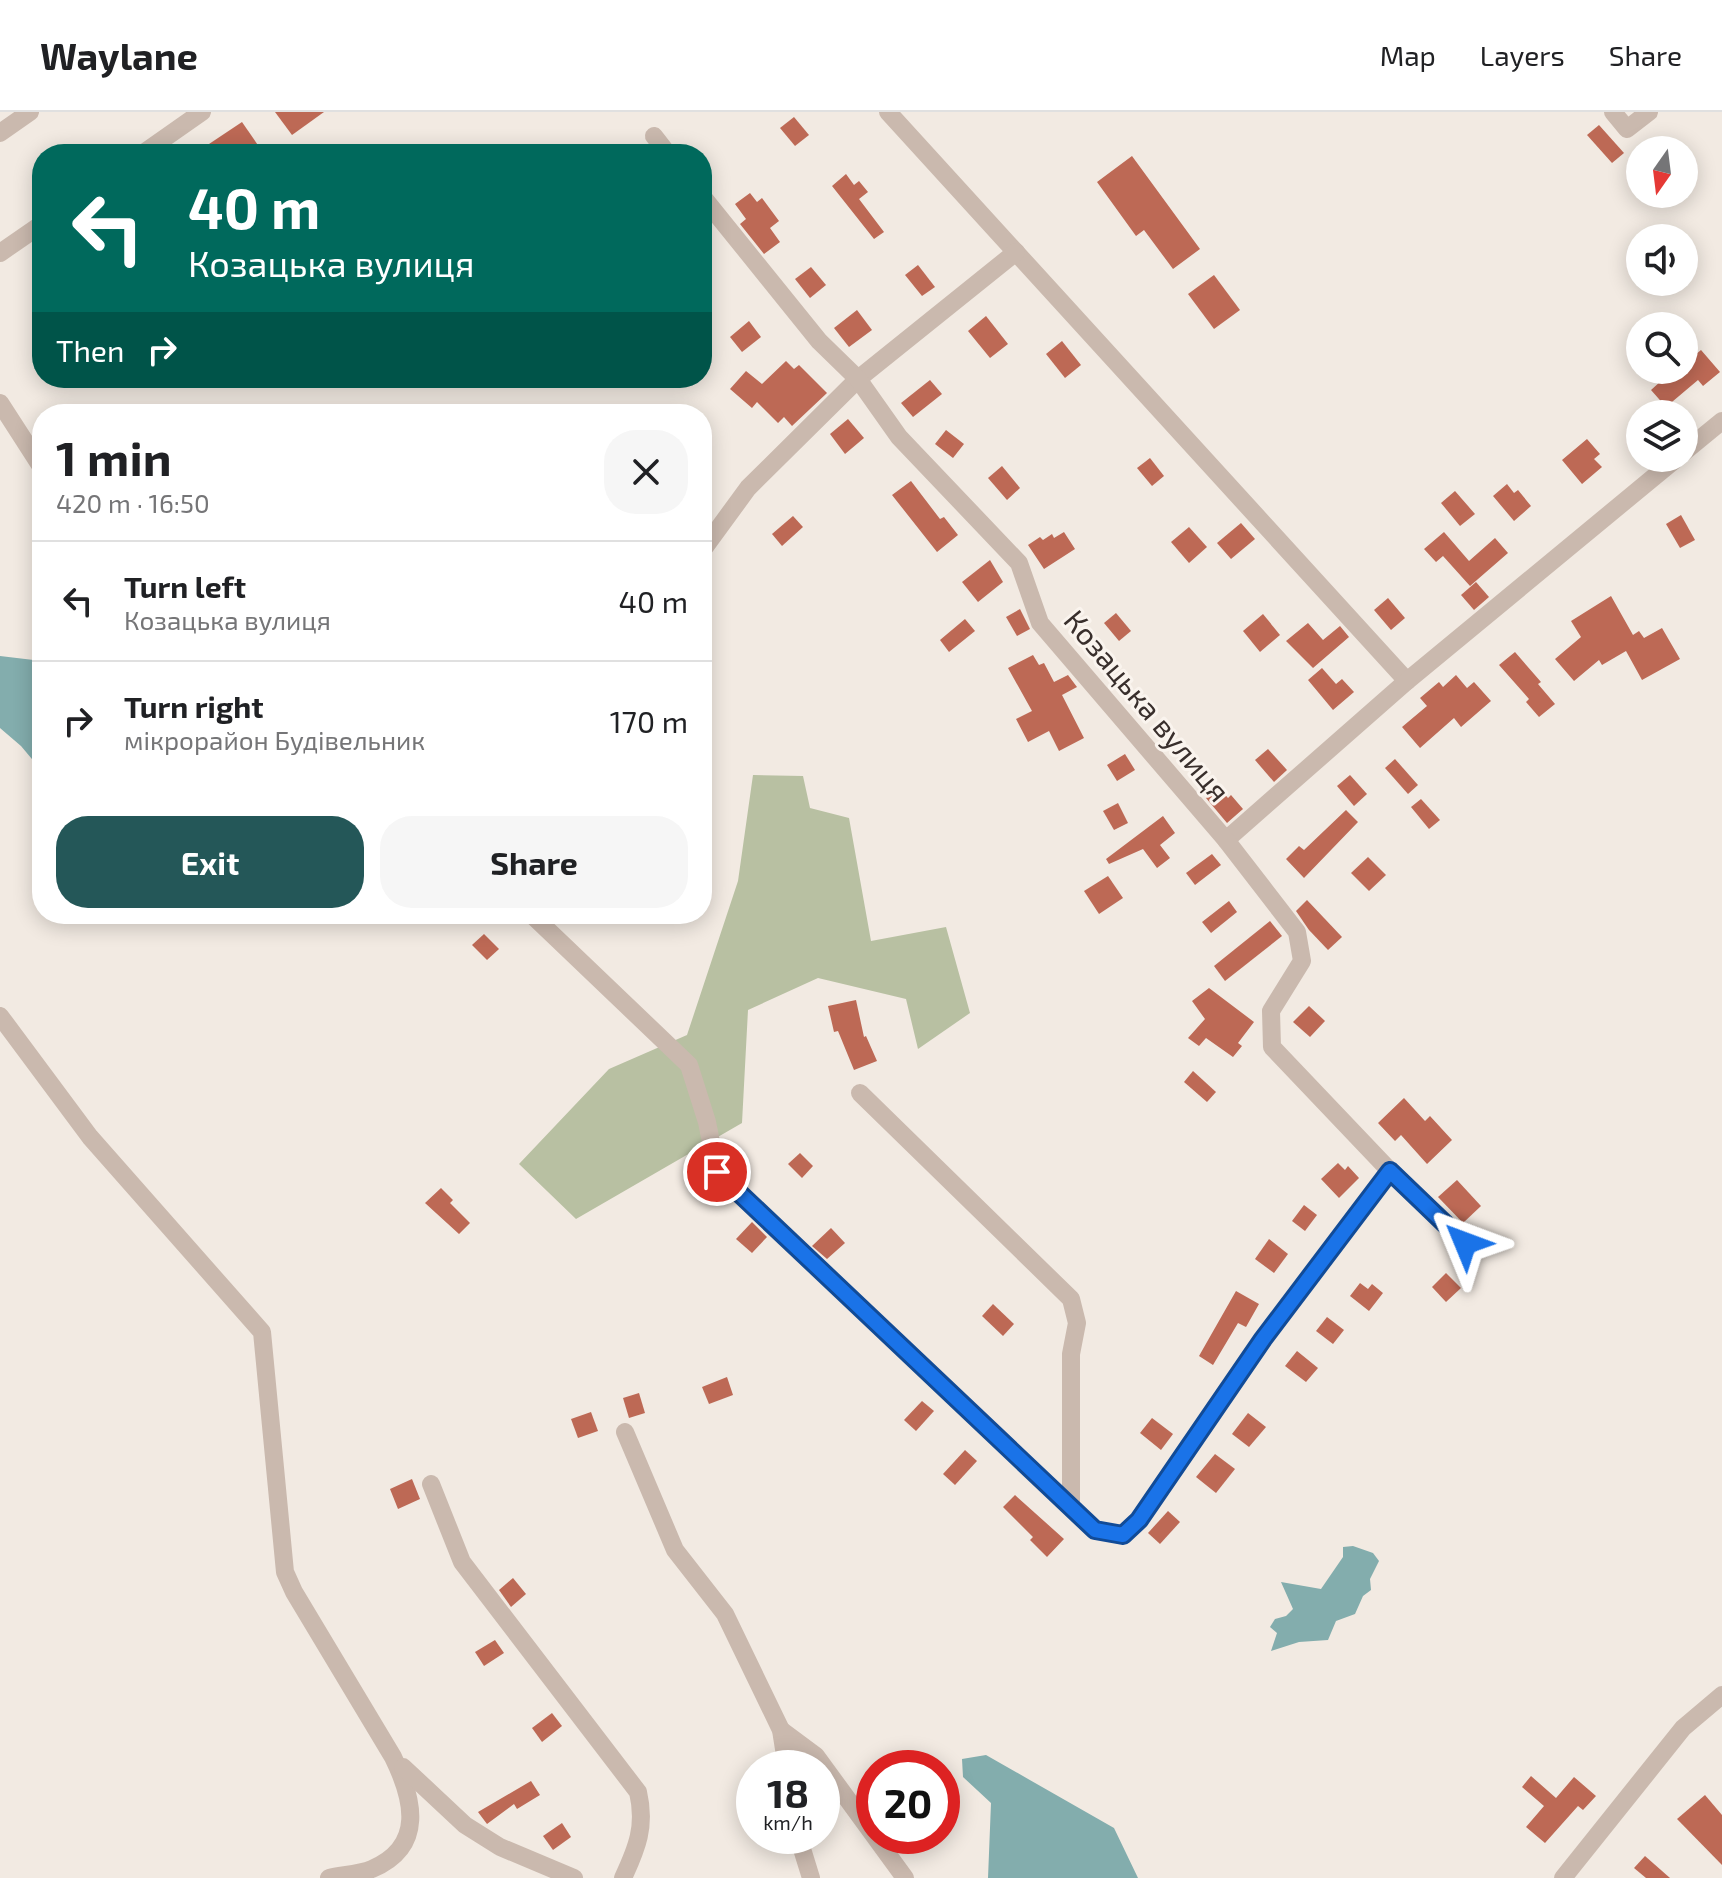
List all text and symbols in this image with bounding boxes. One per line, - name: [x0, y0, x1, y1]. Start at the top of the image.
- text: Waylane: [40, 32, 198, 78]
- text: Map: [1380, 38, 1436, 72]
- text: Layers: [1480, 38, 1565, 72]
- text: Share: [1609, 38, 1682, 72]
- north arrow: [1626, 136, 1698, 208]
- map controls: [1626, 136, 1698, 472]
- text: 40 m: [188, 173, 320, 240]
- icon: left: [56, 176, 160, 280]
- button: sound: [1626, 224, 1698, 296]
- text: Козацька вулиця: [188, 241, 475, 284]
- button: search: [1626, 312, 1698, 384]
- icon: right: [140, 328, 184, 372]
- text: Then: [56, 332, 124, 368]
- button: layers: [1626, 400, 1698, 472]
- text: 1 min: [56, 428, 172, 486]
- button: close: [604, 430, 688, 514]
- text: 420 m · 16:50: [56, 487, 210, 518]
- text: Turn left: [124, 568, 246, 604]
- icon: left: [56, 579, 100, 623]
- text: 40 m: [618, 583, 688, 619]
- street label: Козацька вулиця: [1057, 602, 1239, 809]
- text: Козацька вулиця: [124, 604, 331, 635]
- text: Turn right: [124, 688, 264, 724]
- icon: right: [56, 699, 100, 743]
- text: 170 m: [610, 703, 688, 739]
- text: мікрорайон Будівельник: [124, 724, 425, 755]
- button: Exit: [56, 816, 364, 908]
- button: Share: [380, 816, 688, 908]
- pin: [683, 1138, 751, 1206]
- icon: arrive: [695, 1150, 739, 1194]
- position arrow: [1423, 1201, 1507, 1285]
- speed limit sign: 20: [856, 1750, 960, 1854]
- text: 18: [767, 1768, 809, 1816]
- text: km/h: [763, 1810, 813, 1834]

